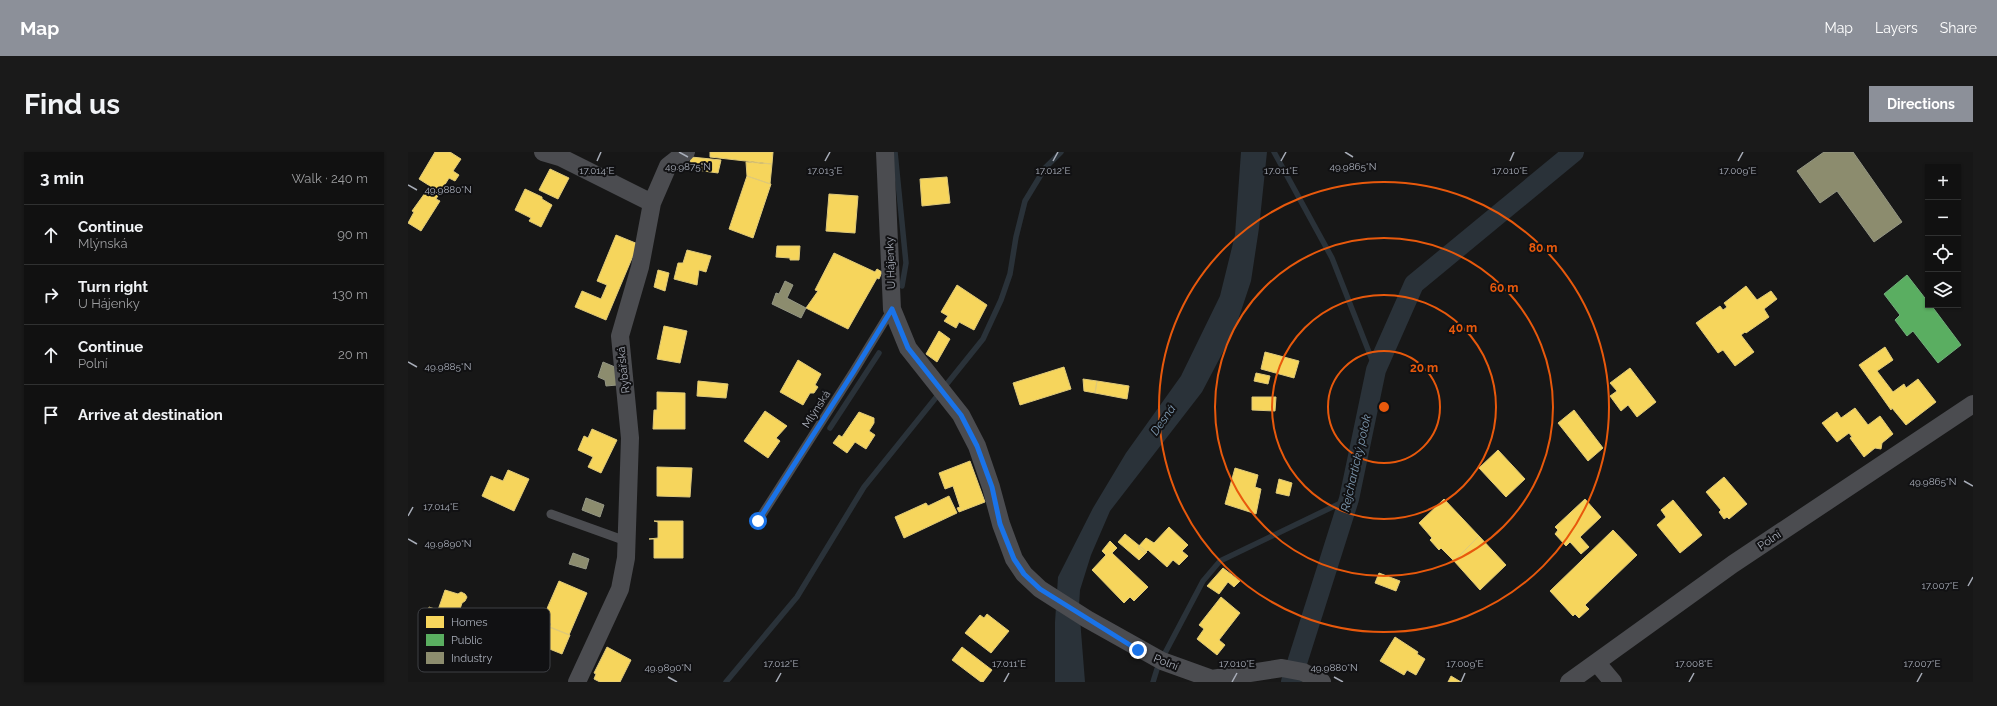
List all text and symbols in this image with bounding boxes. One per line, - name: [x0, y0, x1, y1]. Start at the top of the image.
- text: Map: [20, 17, 59, 39]
- text: Map: [1825, 20, 1853, 36]
- text: Layers: [1875, 20, 1918, 36]
- text: Share: [1940, 20, 1977, 36]
- button: Directions: [1869, 86, 1973, 122]
- text: Find us: [24, 88, 120, 121]
- text: 49.9875°N: [665, 161, 711, 172]
- text: 49.9865°N: [1330, 161, 1376, 172]
- map controls: [1925, 164, 1961, 308]
- button: +: [1925, 164, 1961, 200]
- text: 17.014°E: [579, 165, 615, 176]
- text: 17.013°E: [807, 165, 843, 176]
- text: 17.012°E: [1035, 165, 1071, 176]
- text: 17.011°E: [1264, 165, 1298, 176]
- text: 17.010°E: [1492, 165, 1528, 176]
- text: 17.009°E: [1719, 165, 1757, 176]
- text: 3 min: [40, 168, 84, 188]
- text: Walk · 240 m: [291, 171, 368, 186]
- text: 49.9880°N: [424, 184, 472, 195]
- button: −: [1925, 200, 1961, 236]
- text: Continue: [78, 218, 143, 236]
- icon: ahead: [40, 224, 62, 246]
- text: 90 m: [337, 227, 368, 242]
- text: Mlýnská: [78, 236, 128, 251]
- button: locate: [1925, 236, 1961, 272]
- street label: U Hájenky: [883, 237, 898, 289]
- text: 80 m: [1529, 241, 1557, 255]
- button: layers: [1925, 272, 1961, 308]
- text: Turn right: [78, 278, 148, 296]
- text: 60 m: [1490, 281, 1518, 295]
- icon: right: [40, 284, 62, 306]
- text: 130 m: [332, 287, 368, 302]
- text: U Hájenky: [78, 296, 140, 311]
- text: 40 m: [1449, 321, 1477, 335]
- text: Continue: [78, 338, 143, 356]
- icon: ahead: [40, 344, 62, 366]
- street label: Rybářská: [615, 346, 632, 394]
- text: 20 m: [338, 347, 368, 362]
- text: Polní: [78, 356, 108, 371]
- text: 49.9885°N: [425, 361, 471, 372]
- text: 20 m: [1410, 361, 1438, 375]
- street label: Mlýnská: [800, 388, 833, 430]
- centre of rings: [1377, 400, 1391, 414]
- water label: Desná: [1147, 402, 1179, 438]
- icon: arrive: [40, 404, 62, 426]
- text: Arrive at destination: [78, 406, 223, 424]
- water label: Rejchartický potok: [1338, 412, 1374, 513]
- text: 49.9865°N: [1910, 476, 1956, 487]
- text: 17.014°E: [423, 501, 459, 512]
- route start: [749, 512, 767, 530]
- street label: Polní: [1755, 528, 1784, 553]
- text: 49.9890°N: [424, 538, 472, 549]
- text: 17.007°E: [1921, 580, 1959, 591]
- legend: [418, 608, 550, 672]
- text: Homes: [451, 616, 487, 629]
- text: Public: [451, 634, 483, 647]
- route end: [1129, 641, 1147, 659]
- text: Industry: [451, 652, 492, 665]
- street label: Polní: [1152, 652, 1180, 673]
- text: 17.012°E: [763, 658, 799, 669]
- text: 17.011°E: [992, 658, 1026, 669]
- text: 17.010°E: [1219, 658, 1255, 669]
- text: 17.009°E: [1446, 658, 1484, 669]
- text: 17.008°E: [1675, 658, 1713, 669]
- text: 17.007°E: [1903, 658, 1941, 669]
- text: 49.9890°N: [644, 662, 692, 673]
- text: 49.9880°N: [1310, 662, 1358, 673]

